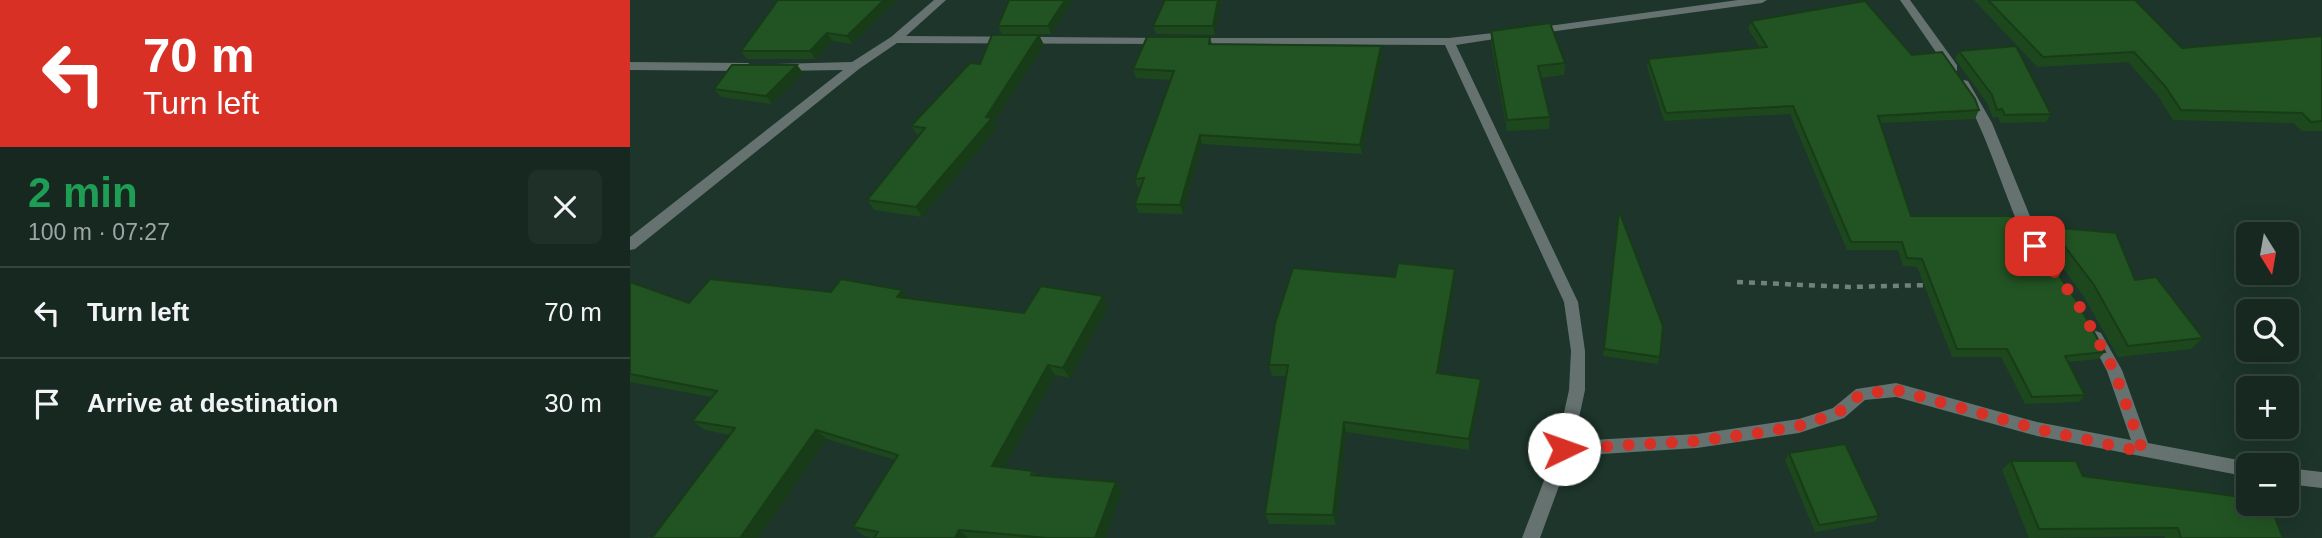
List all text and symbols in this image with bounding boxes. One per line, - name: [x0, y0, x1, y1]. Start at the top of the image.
- icon: left: [28, 28, 119, 119]
- text: 70 m: [143, 28, 255, 82]
- text: Turn left: [143, 85, 259, 121]
- text: 2 min: [28, 169, 138, 216]
- button: close: [528, 170, 602, 244]
- pin: [2005, 216, 2065, 276]
- text: 100 m · 07:27: [28, 219, 170, 245]
- north arrow: [2236, 222, 2300, 285]
- map controls: [2236, 222, 2299, 516]
- icon: arrive: [2016, 227, 2054, 265]
- icon: left: [28, 294, 66, 332]
- text: Turn left: [87, 297, 189, 327]
- text: 70 m: [544, 297, 602, 327]
- button: search: [2236, 299, 2299, 362]
- button: +: [2236, 376, 2299, 439]
- icon: arrive: [28, 385, 66, 423]
- text: Arrive at destination: [87, 388, 338, 418]
- text: 30 m: [544, 388, 602, 418]
- position arrow: [1527, 412, 1601, 486]
- button: −: [2236, 453, 2299, 516]

